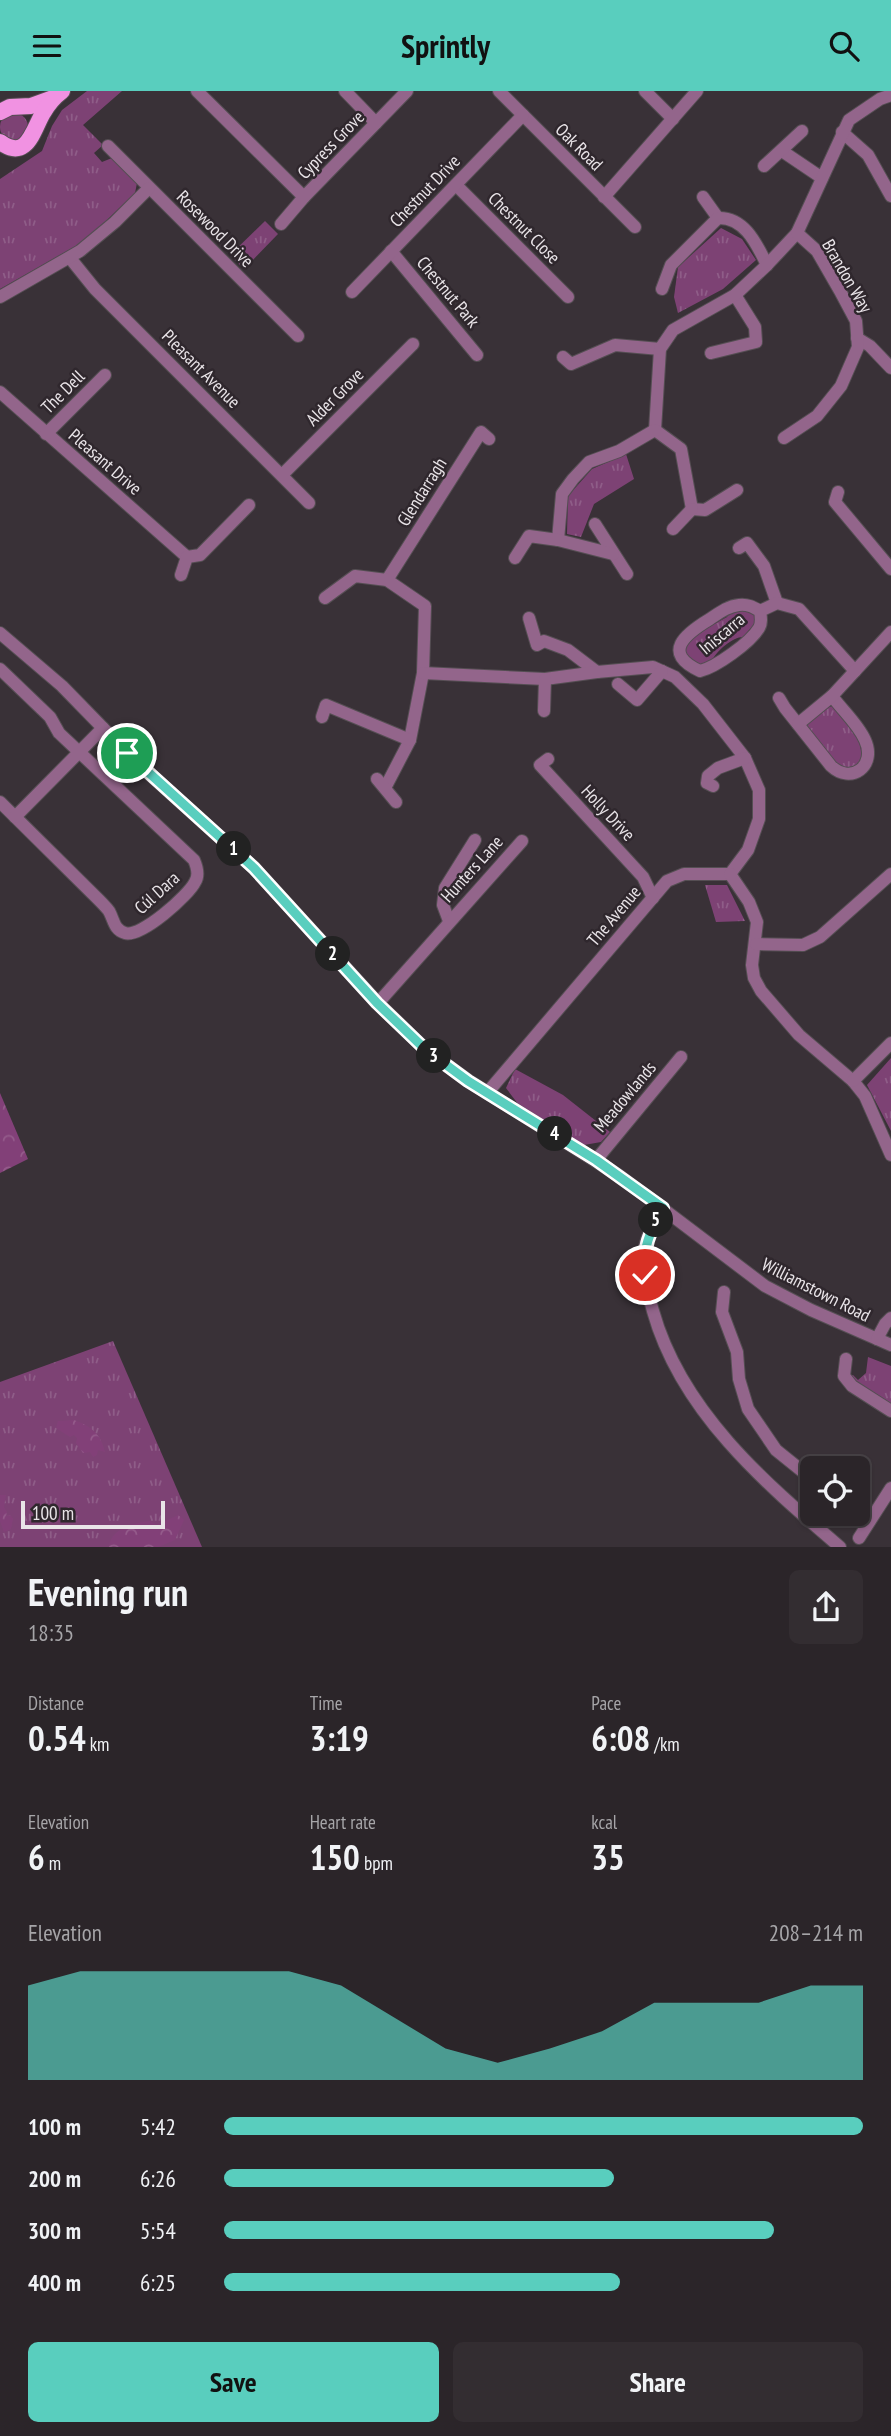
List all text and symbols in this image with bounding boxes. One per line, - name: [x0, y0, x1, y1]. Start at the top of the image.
- text: Sprintly: [401, 25, 490, 67]
- icon: menu: [28, 27, 66, 65]
- icon: search: [825, 27, 863, 65]
- street label: Cypress Grove: [292, 106, 369, 184]
- street label: Oak Road: [551, 118, 608, 175]
- street label: Chestnut Drive: [384, 150, 465, 232]
- street label: Rosewood Drive: [172, 185, 259, 272]
- street label: Chestnut Close: [483, 187, 565, 269]
- street label: Brandon Way: [817, 235, 878, 317]
- street label: Chestnut Park: [412, 251, 485, 332]
- street label: Pleasant Avenue: [157, 324, 246, 413]
- street label: Alder Grove: [301, 363, 368, 430]
- street label: The Dell: [36, 364, 90, 418]
- street label: Pleasant Drive: [64, 424, 147, 500]
- street label: Glendarragh: [392, 453, 452, 530]
- street label: Iniscarra: [694, 608, 749, 659]
- pin: [97, 723, 157, 783]
- icon: arrive: [108, 734, 146, 772]
- street label: Holly Drive: [577, 780, 640, 846]
- street label: Hunters Lane: [436, 830, 508, 907]
- pin: 1: [216, 831, 252, 867]
- text: 1: [229, 836, 238, 860]
- street label: Cúl Dara: [129, 866, 184, 919]
- street label: The Avenue: [582, 881, 646, 951]
- pin: 2: [316, 937, 350, 971]
- text: 2: [328, 941, 337, 965]
- pin: 3: [416, 1039, 452, 1073]
- text: 3: [429, 1043, 438, 1067]
- street label: Meadowlands: [588, 1057, 661, 1137]
- pin: 4: [538, 1117, 572, 1151]
- text: 4: [550, 1121, 559, 1145]
- pin: 5: [638, 1203, 674, 1237]
- text: 5: [651, 1207, 660, 1231]
- pin: [615, 1245, 675, 1305]
- street label: Williamstown Road: [758, 1252, 874, 1327]
- icon: check: [626, 1256, 664, 1294]
- map controls: [800, 1456, 870, 1526]
- button: locate: [800, 1456, 870, 1526]
- scale bar: [21, 1498, 164, 1530]
- text: 100 m: [32, 1501, 74, 1525]
- text: Evening run: [28, 1567, 188, 1616]
- button: share: [789, 1570, 863, 1644]
- text: 18:35: [28, 1618, 74, 1647]
- text: Distance: [28, 1691, 84, 1715]
- text: Time: [310, 1691, 343, 1715]
- text: Pace: [591, 1691, 621, 1715]
- text: 0.54: [28, 1715, 86, 1761]
- text: 3:19: [310, 1715, 369, 1761]
- text: 6:08: [591, 1715, 650, 1761]
- text: km: [86, 1732, 109, 1756]
- text: /km: [650, 1732, 680, 1756]
- text: Elevation: [28, 1810, 89, 1834]
- text: Heart rate: [310, 1810, 376, 1834]
- text: kcal: [591, 1810, 617, 1834]
- text: 6: [28, 1834, 45, 1880]
- text: 150: [310, 1834, 360, 1880]
- text: 35: [591, 1834, 625, 1880]
- text: m: [45, 1851, 61, 1875]
- text: bpm: [360, 1851, 393, 1875]
- text: Elevation: [28, 1918, 102, 1947]
- text: 208–214 m: [769, 1918, 863, 1947]
- text: 100 m: [28, 2112, 81, 2141]
- text: 5:42: [140, 2112, 176, 2141]
- text: 200 m: [28, 2164, 81, 2193]
- text: 6:26: [140, 2164, 176, 2193]
- text: 300 m: [28, 2216, 81, 2245]
- text: 5:54: [140, 2216, 176, 2245]
- text: 400 m: [28, 2268, 81, 2297]
- text: 6:25: [140, 2268, 176, 2297]
- button: Save: [28, 2342, 439, 2422]
- button: Share: [453, 2342, 863, 2422]

